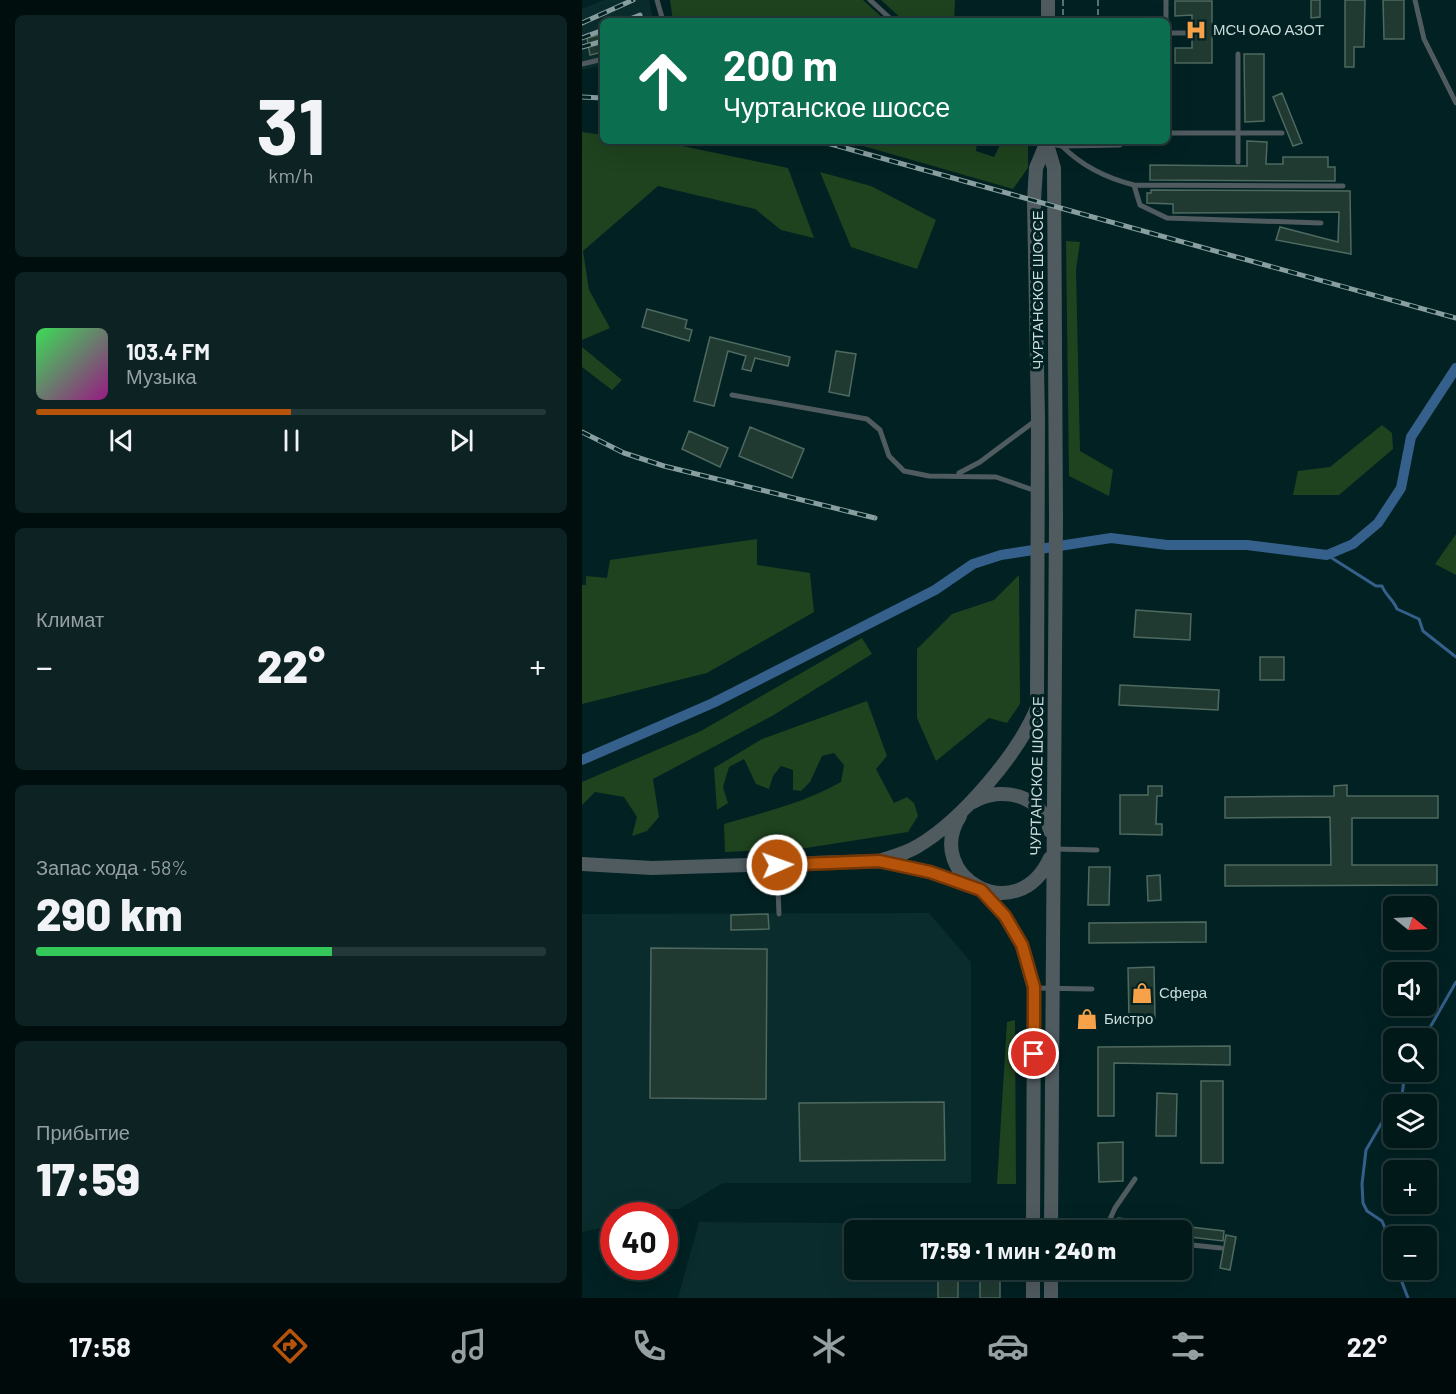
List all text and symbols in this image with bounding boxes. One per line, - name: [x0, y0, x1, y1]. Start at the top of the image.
- hospital icon: МСЧ ОАО АЗОТ: [1184, 18, 1208, 42]
- place label: МСЧ ОАО АЗОТ: [1213, 20, 1324, 38]
- text: 200 m: [723, 39, 838, 89]
- icon: ahead: [624, 42, 702, 120]
- text: 31: [256, 77, 326, 171]
- text: Чуртанское шоссе: [723, 90, 950, 122]
- text: km/h: [268, 163, 314, 187]
- street label: ЧУРТАНСКОЕ ШОССЕ: [1028, 210, 1046, 370]
- text: 103.4 FM: [126, 338, 210, 364]
- text: Музыка: [126, 364, 197, 388]
- icon: previous: [105, 424, 138, 457]
- icon: pause: [275, 424, 308, 457]
- icon: next: [445, 424, 478, 457]
- text: Климат: [36, 607, 104, 631]
- text: 22°: [257, 638, 325, 692]
- text: −: [36, 646, 53, 686]
- text: +: [529, 646, 546, 686]
- street label: ЧУРТАНСКОЕ ШОССЕ: [1026, 696, 1046, 856]
- position arrow: [745, 833, 809, 897]
- text: Запас хода · 58%: [36, 855, 188, 879]
- text: 290 km: [36, 886, 183, 940]
- north arrow: [1383, 896, 1437, 950]
- map controls: [1383, 896, 1437, 1280]
- button: sound: [1383, 962, 1437, 1016]
- shop icon: Сфера: [1130, 981, 1154, 1005]
- place label: Сфера: [1159, 983, 1208, 1001]
- shop icon: Бистро: [1075, 1007, 1099, 1031]
- place label: Бистро: [1104, 1009, 1153, 1027]
- pin: [1008, 1028, 1059, 1079]
- button: search: [1383, 1028, 1437, 1082]
- icon: arrive: [1017, 1037, 1050, 1070]
- button: layers: [1383, 1094, 1437, 1148]
- text: Прибытие: [36, 1120, 130, 1144]
- text: 17:59: [36, 1151, 140, 1205]
- button: +: [1383, 1160, 1437, 1214]
- speed limit sign: 40: [600, 1202, 678, 1280]
- button: −: [1383, 1226, 1437, 1280]
- text: 17:59 · 1 мин · 240 m: [920, 1237, 1116, 1263]
- icon: directions: [269, 1325, 311, 1367]
- icon: music: [448, 1325, 490, 1367]
- icon: phone: [628, 1325, 670, 1367]
- icon: climate: [808, 1325, 850, 1367]
- icon: car: [987, 1325, 1029, 1367]
- icon: filters: [1167, 1325, 1209, 1367]
- text: 17:58: [69, 1330, 131, 1362]
- text: 22°: [1347, 1330, 1387, 1362]

